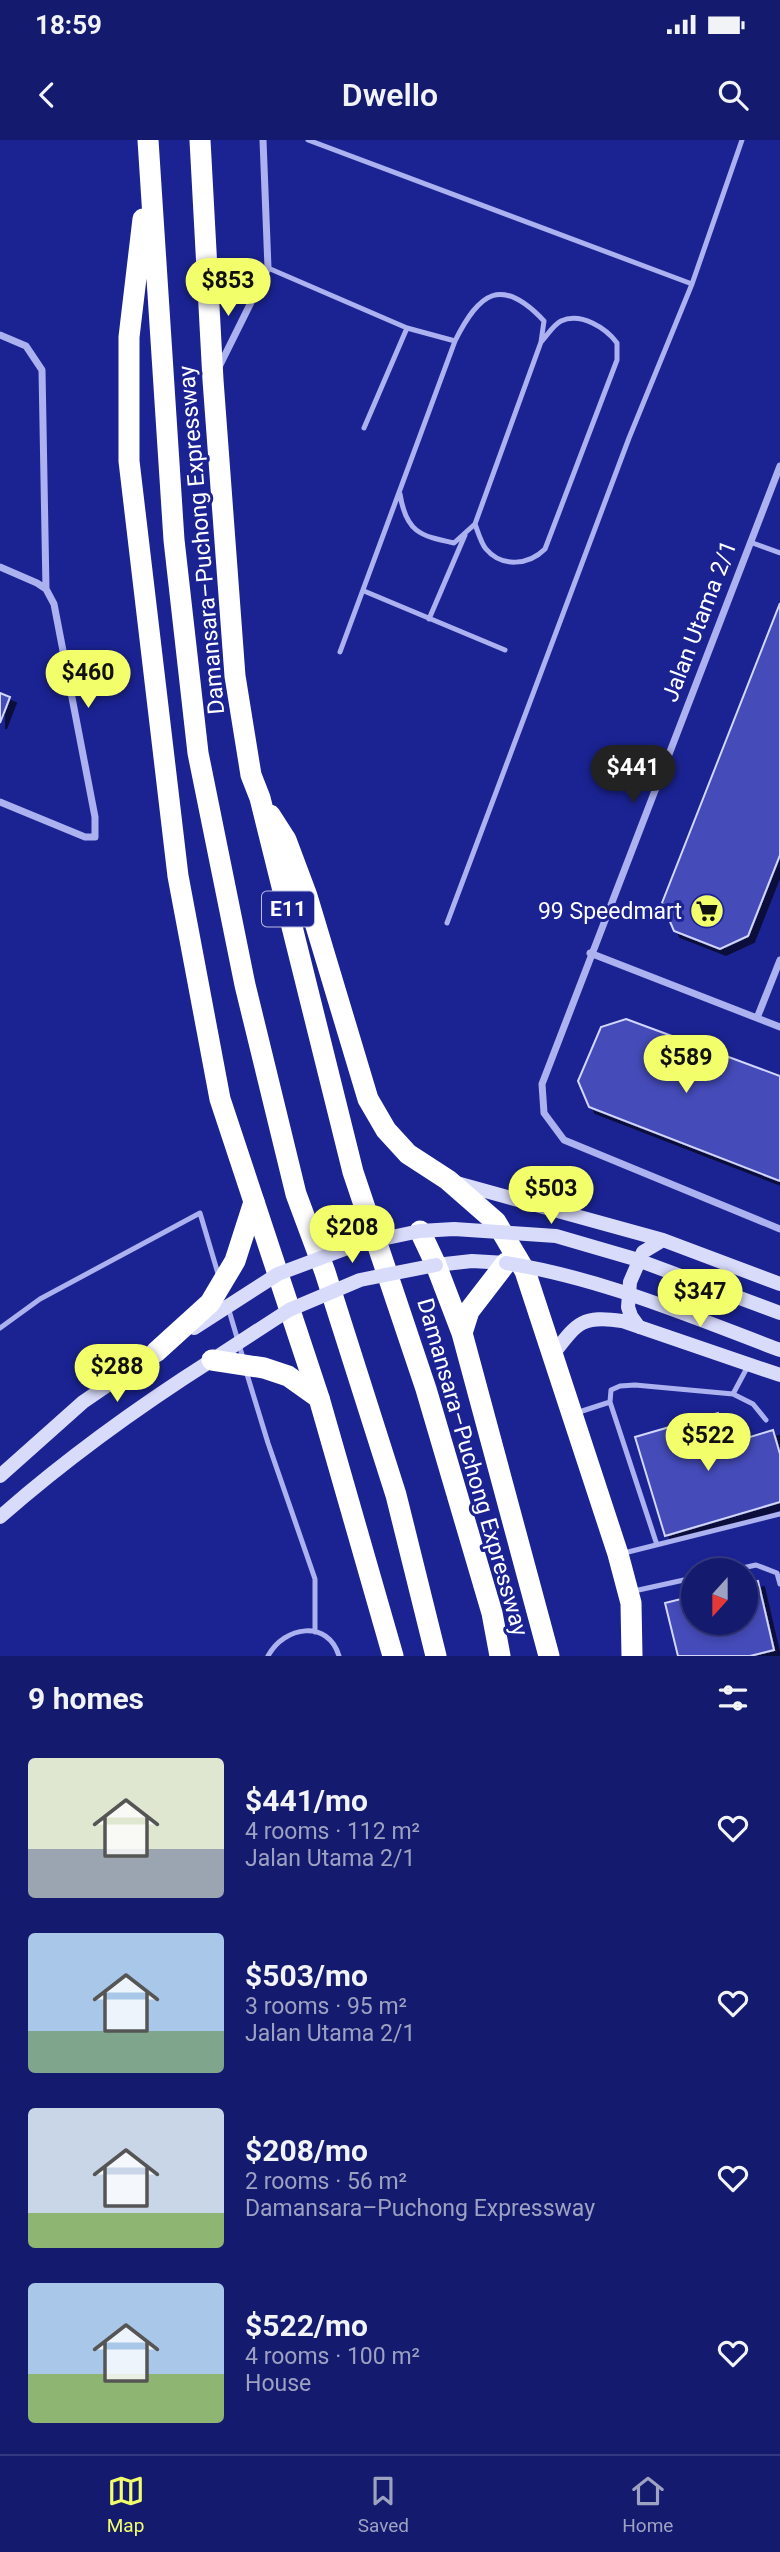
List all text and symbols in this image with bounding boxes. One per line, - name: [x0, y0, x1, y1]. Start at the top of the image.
- text: 18:59: [35, 10, 102, 40]
- icon: back: [28, 76, 66, 114]
- text: Dwello: [342, 76, 438, 114]
- icon: search: [714, 76, 752, 114]
- pin: $853: [187, 258, 269, 318]
- text: $853: [202, 267, 254, 294]
- street label: Damansara–Puchong Expressway: [173, 364, 230, 716]
- street label: Jalan Utama 2/1: [656, 537, 743, 706]
- pin: $460: [47, 650, 129, 710]
- text: $460: [62, 659, 114, 686]
- pin: $441: [592, 746, 674, 805]
- text: $441: [607, 754, 659, 781]
- road number: E11: [262, 892, 314, 926]
- supermarket icon: 99 Speedmart: [688, 892, 726, 930]
- place label: 99 Speedmart: [538, 898, 682, 925]
- pin: $589: [645, 1035, 727, 1095]
- text: $589: [660, 1044, 712, 1071]
- pin: $503: [510, 1166, 592, 1226]
- text: $503: [525, 1175, 577, 1202]
- pin: $208: [311, 1206, 393, 1265]
- text: $208: [326, 1214, 378, 1241]
- pin: $347: [659, 1270, 741, 1329]
- text: $347: [674, 1278, 726, 1305]
- street label: Damansara–Puchong Expressway: [411, 1295, 534, 1639]
- pin: $288: [76, 1344, 158, 1404]
- text: $288: [91, 1353, 143, 1380]
- pin: $522: [667, 1414, 749, 1473]
- text: $522: [682, 1422, 734, 1449]
- north arrow: [681, 1558, 758, 1634]
- map controls: [681, 1558, 758, 1635]
- icon: filters: [714, 1679, 752, 1717]
- text: 9 homes: [28, 1681, 144, 1716]
- text: $441/mo: [245, 1783, 368, 1818]
- icon: home: [84, 1786, 168, 1870]
- icon: heart: [714, 1809, 752, 1847]
- text: 4 rooms · 112 m²: [245, 1818, 420, 1845]
- text: Jalan Utama 2/1: [245, 1845, 415, 1872]
- text: $503/mo: [245, 1958, 368, 1993]
- icon: home: [84, 1961, 168, 2045]
- icon: heart: [714, 1984, 752, 2022]
- text: 3 rooms · 95 m²: [245, 1993, 407, 2020]
- text: Jalan Utama 2/1: [245, 2020, 415, 2047]
- text: $208/mo: [245, 2133, 368, 2168]
- icon: home: [84, 2136, 168, 2220]
- icon: heart: [714, 2159, 752, 2197]
- text: 2 rooms · 56 m²: [245, 2168, 407, 2195]
- text: Damansara–Puchong Expressway: [245, 2195, 595, 2222]
- text: $522/mo: [245, 2308, 368, 2343]
- icon: home: [84, 2311, 168, 2395]
- icon: heart: [714, 2334, 752, 2372]
- text: 4 rooms · 100 m²: [245, 2343, 420, 2370]
- text: House: [245, 2370, 311, 2397]
- tab: Map: [107, 2472, 145, 2537]
- tab: Saved: [358, 2472, 409, 2537]
- tab: Home: [622, 2472, 673, 2537]

